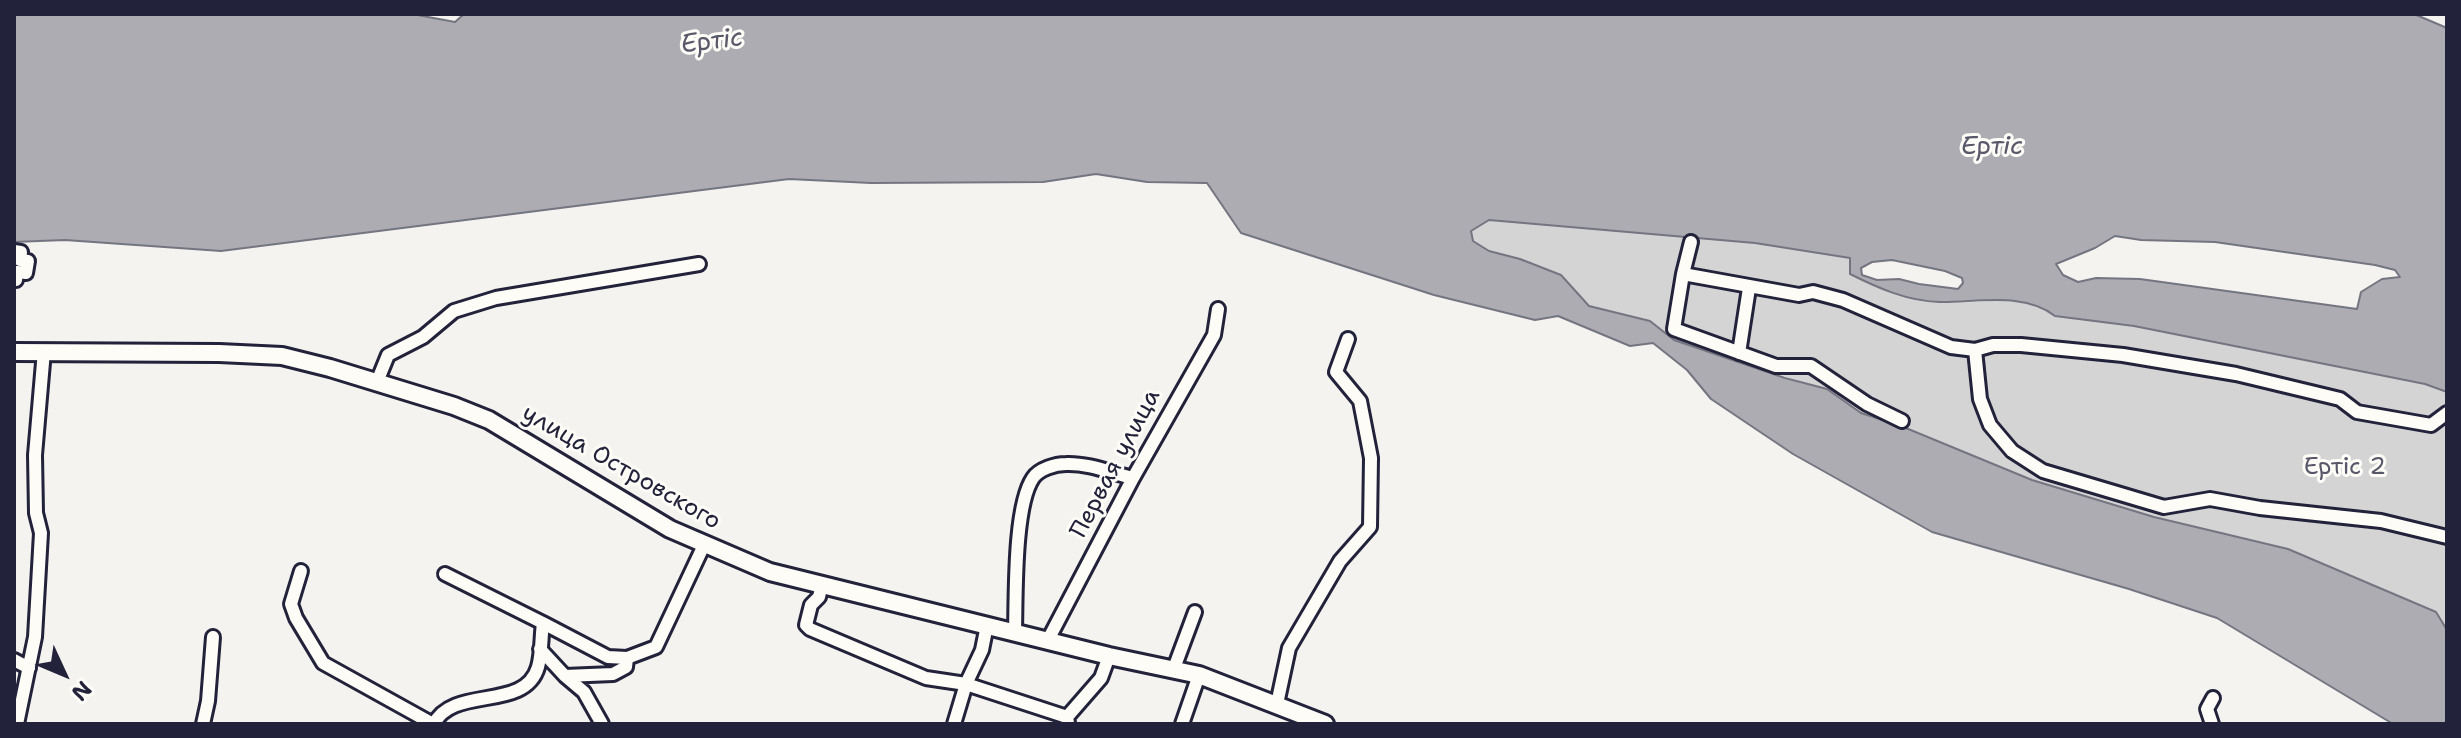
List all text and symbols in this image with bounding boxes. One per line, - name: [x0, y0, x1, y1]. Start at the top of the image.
- water label: Ертіс: [679, 23, 745, 61]
- water label: Ертіс: [1961, 131, 2023, 163]
- street label: Первая улица: [1065, 385, 1167, 543]
- street label: улица Островского: [516, 399, 726, 537]
- park label: Ертіс 2: [2304, 454, 2386, 482]
- north arrow: [24, 634, 104, 714]
- text: N: [65, 675, 98, 707]

